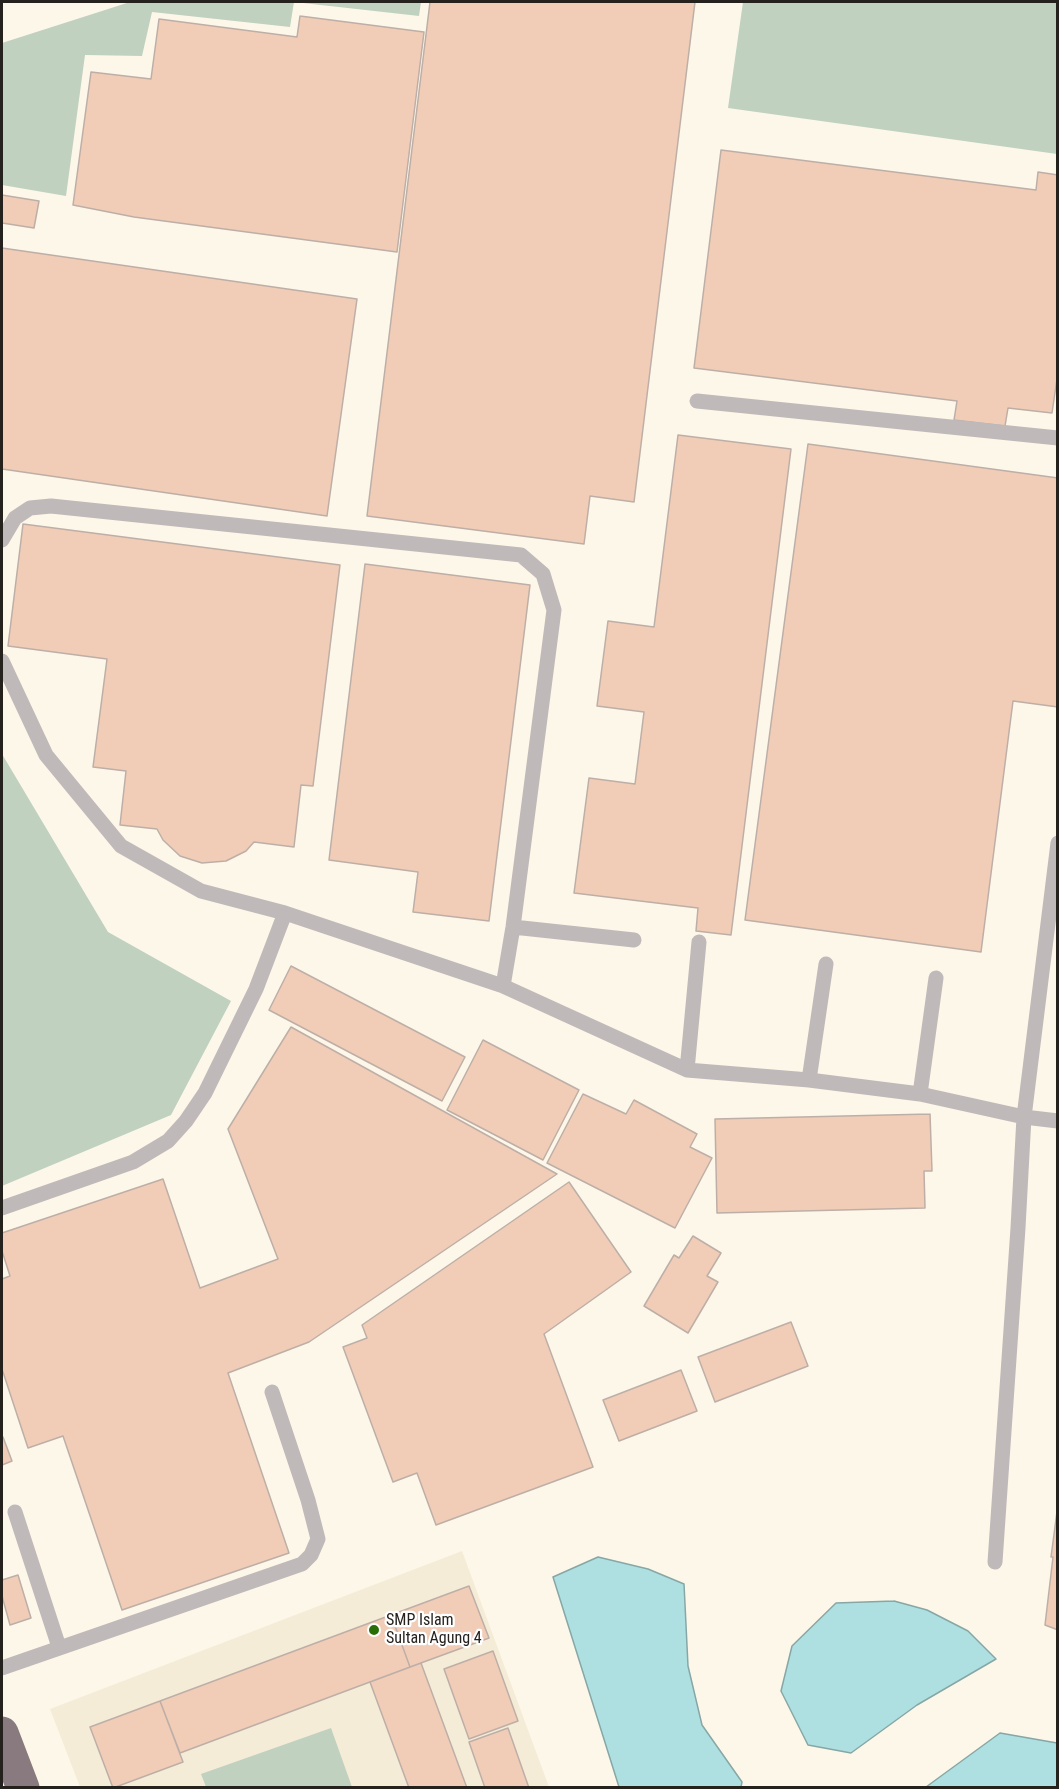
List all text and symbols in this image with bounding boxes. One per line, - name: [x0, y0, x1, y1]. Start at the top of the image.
- place label: SMP Islam Sultan Agung 4: [386, 1611, 482, 1649]
- marker: SMP Islam Sultan Agung 4: [367, 1623, 381, 1637]

